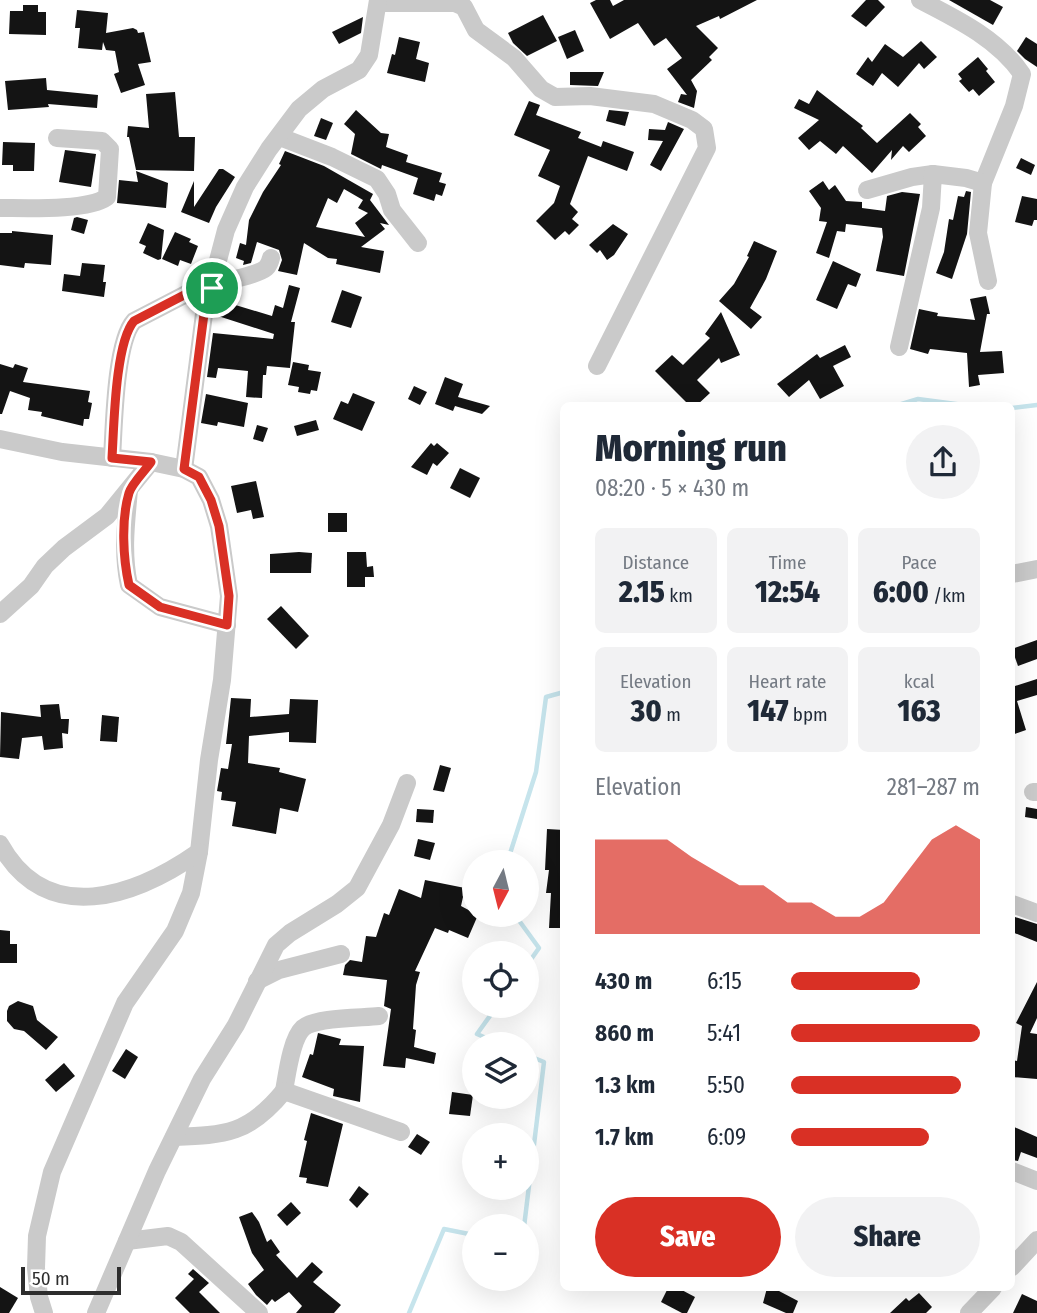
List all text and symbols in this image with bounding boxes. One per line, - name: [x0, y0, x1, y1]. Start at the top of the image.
- pin: [182, 258, 242, 318]
- icon: arrive: [193, 269, 231, 307]
- text: Morning run: [595, 425, 787, 471]
- button: share: [906, 425, 980, 499]
- text: 08:20 · 5 × 430 m: [595, 474, 749, 502]
- text: Distance: [623, 551, 689, 574]
- text: Time: [769, 551, 806, 574]
- text: Pace: [901, 551, 937, 574]
- text: 2.15: [619, 574, 665, 610]
- text: 12:54: [755, 574, 820, 610]
- text: 6:00: [873, 574, 929, 610]
- text: km: [665, 584, 693, 607]
- text: /km: [929, 584, 966, 607]
- text: Elevation: [620, 670, 692, 693]
- text: Heart rate: [748, 670, 827, 693]
- text: kcal: [904, 670, 935, 693]
- text: 30: [631, 693, 662, 729]
- text: 147: [747, 693, 788, 729]
- text: 163: [898, 693, 941, 729]
- text: m: [662, 703, 681, 726]
- text: bpm: [788, 703, 828, 726]
- text: Elevation: [595, 773, 682, 801]
- text: 281–287 m: [887, 773, 980, 801]
- north arrow: [462, 850, 539, 928]
- map controls: [462, 850, 539, 1291]
- button: locate: [462, 941, 539, 1018]
- text: 430 m: [595, 967, 652, 995]
- text: 6:15: [707, 967, 742, 995]
- text: 860 m: [595, 1019, 654, 1047]
- text: 5:41: [707, 1019, 741, 1047]
- button: layers: [462, 1032, 539, 1109]
- text: 1.3 km: [595, 1071, 655, 1099]
- text: 5:50: [707, 1071, 745, 1099]
- button: +: [462, 1123, 539, 1200]
- text: 1.7 km: [595, 1123, 654, 1151]
- text: 6:09: [707, 1123, 746, 1151]
- button: Save: [595, 1197, 781, 1277]
- button: Share: [795, 1197, 980, 1277]
- button: −: [462, 1214, 539, 1291]
- scale bar: [21, 1264, 121, 1296]
- text: 50 m: [32, 1267, 70, 1290]

